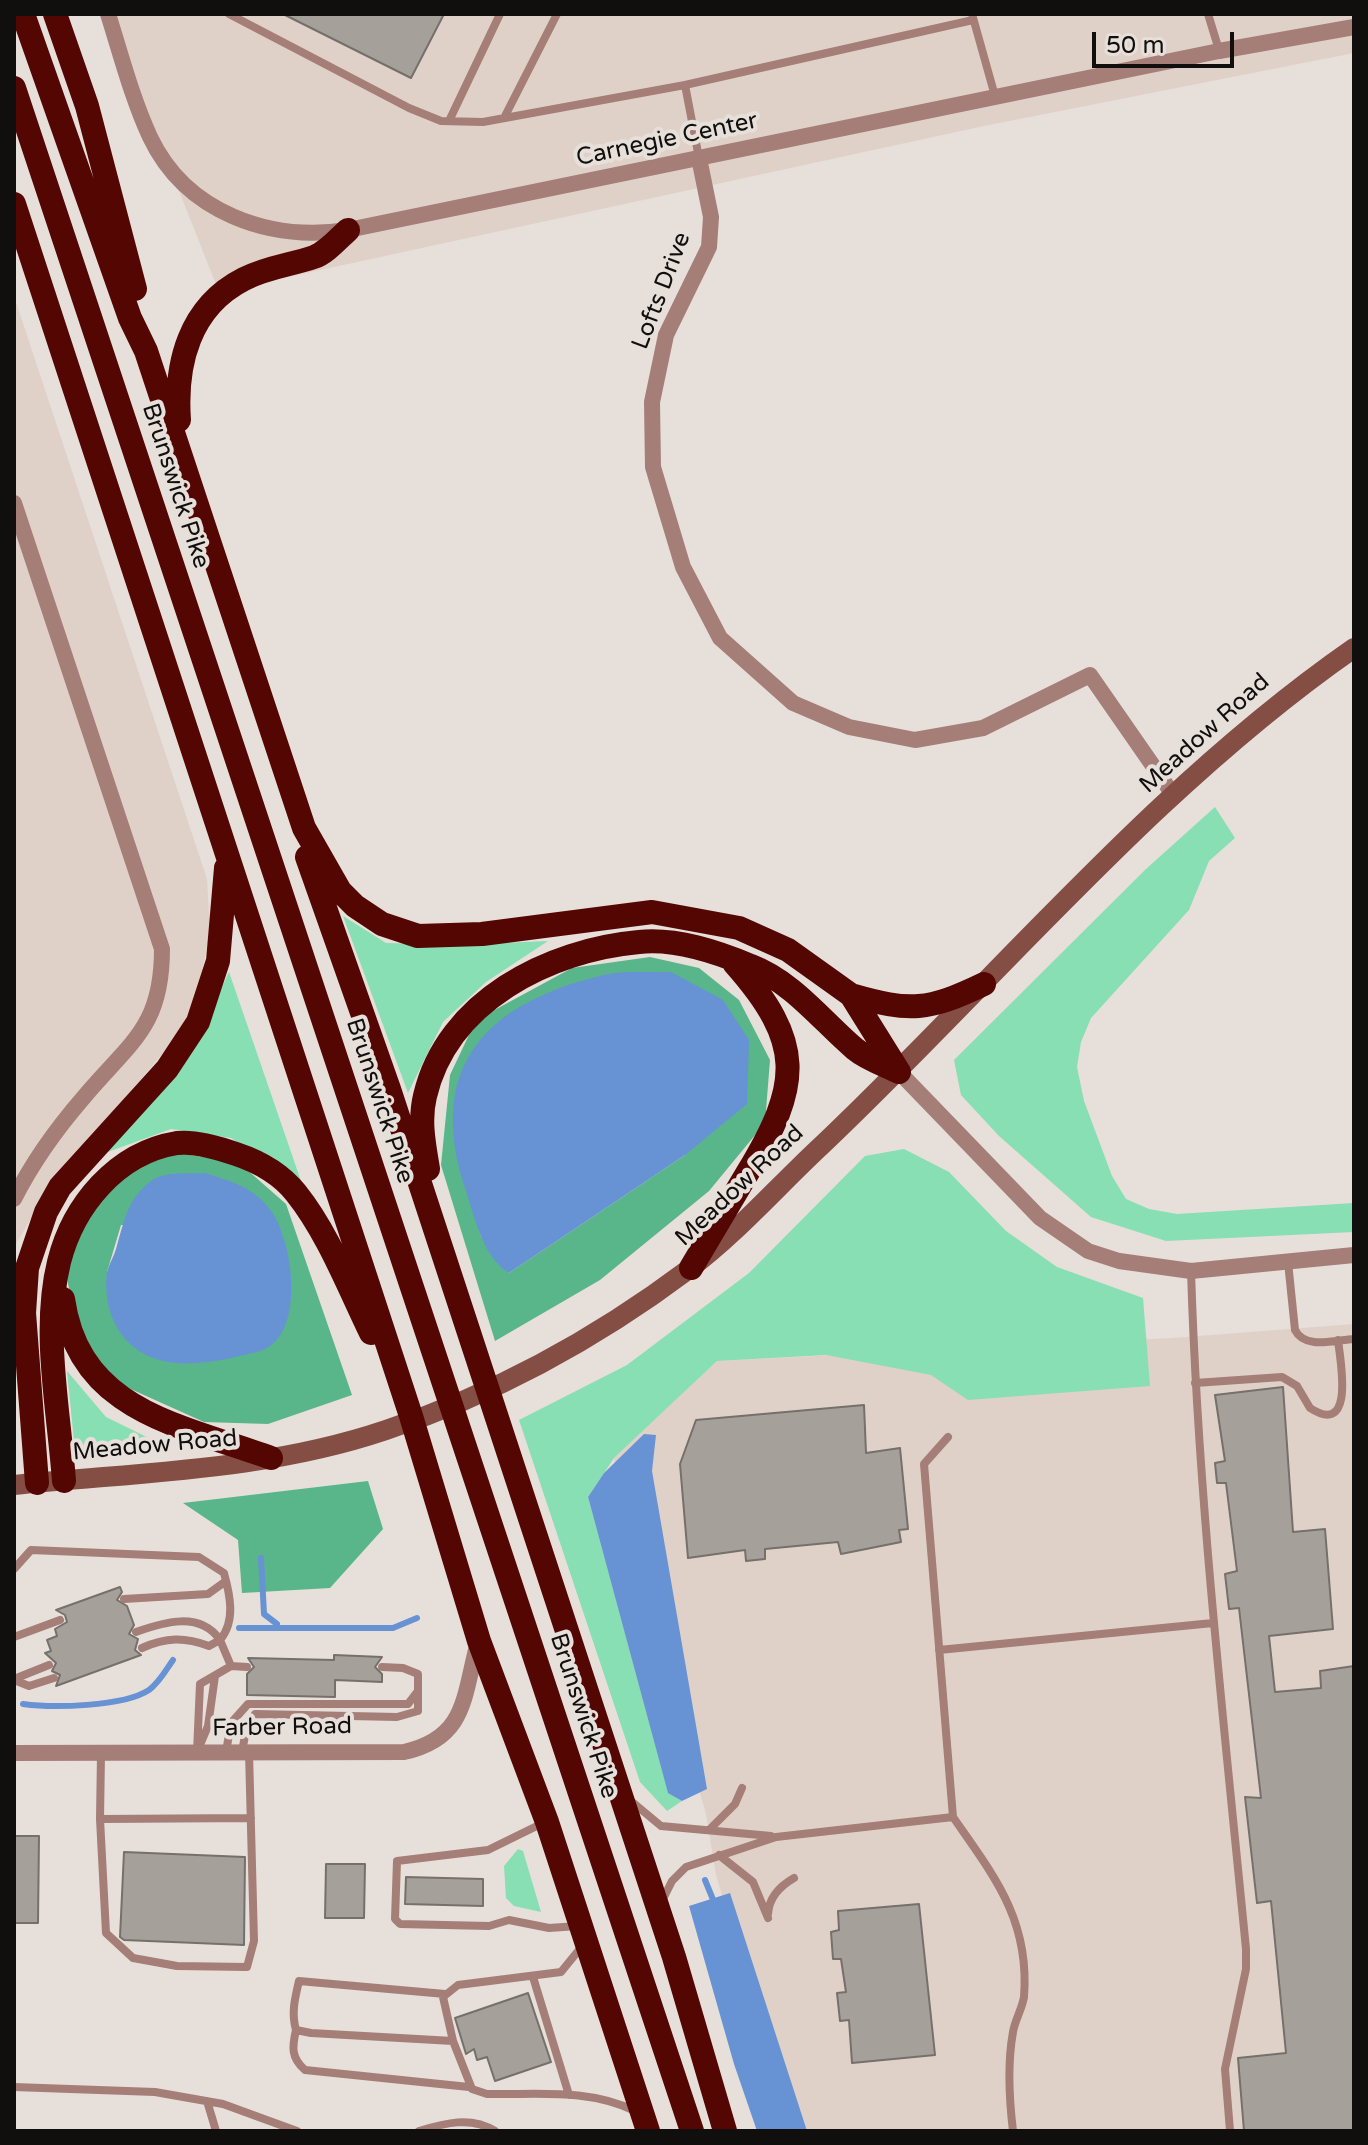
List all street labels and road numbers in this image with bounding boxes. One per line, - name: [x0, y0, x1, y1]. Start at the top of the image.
- street label: Carnegie Center: [574, 107, 760, 173]
- street label: Lofts Drive: [626, 228, 698, 354]
- street label: Brunswick Pike: [135, 400, 215, 572]
- street label: Meadow Road: [1134, 668, 1276, 800]
- street label: Brunswick Pike: [339, 1015, 419, 1187]
- street label: Meadow Road: [670, 1119, 810, 1253]
- street label: Meadow Road: [72, 1424, 238, 1468]
- street label: Brunswick Pike: [543, 1630, 623, 1802]
- street label: Farber Road: [212, 1712, 352, 1744]

